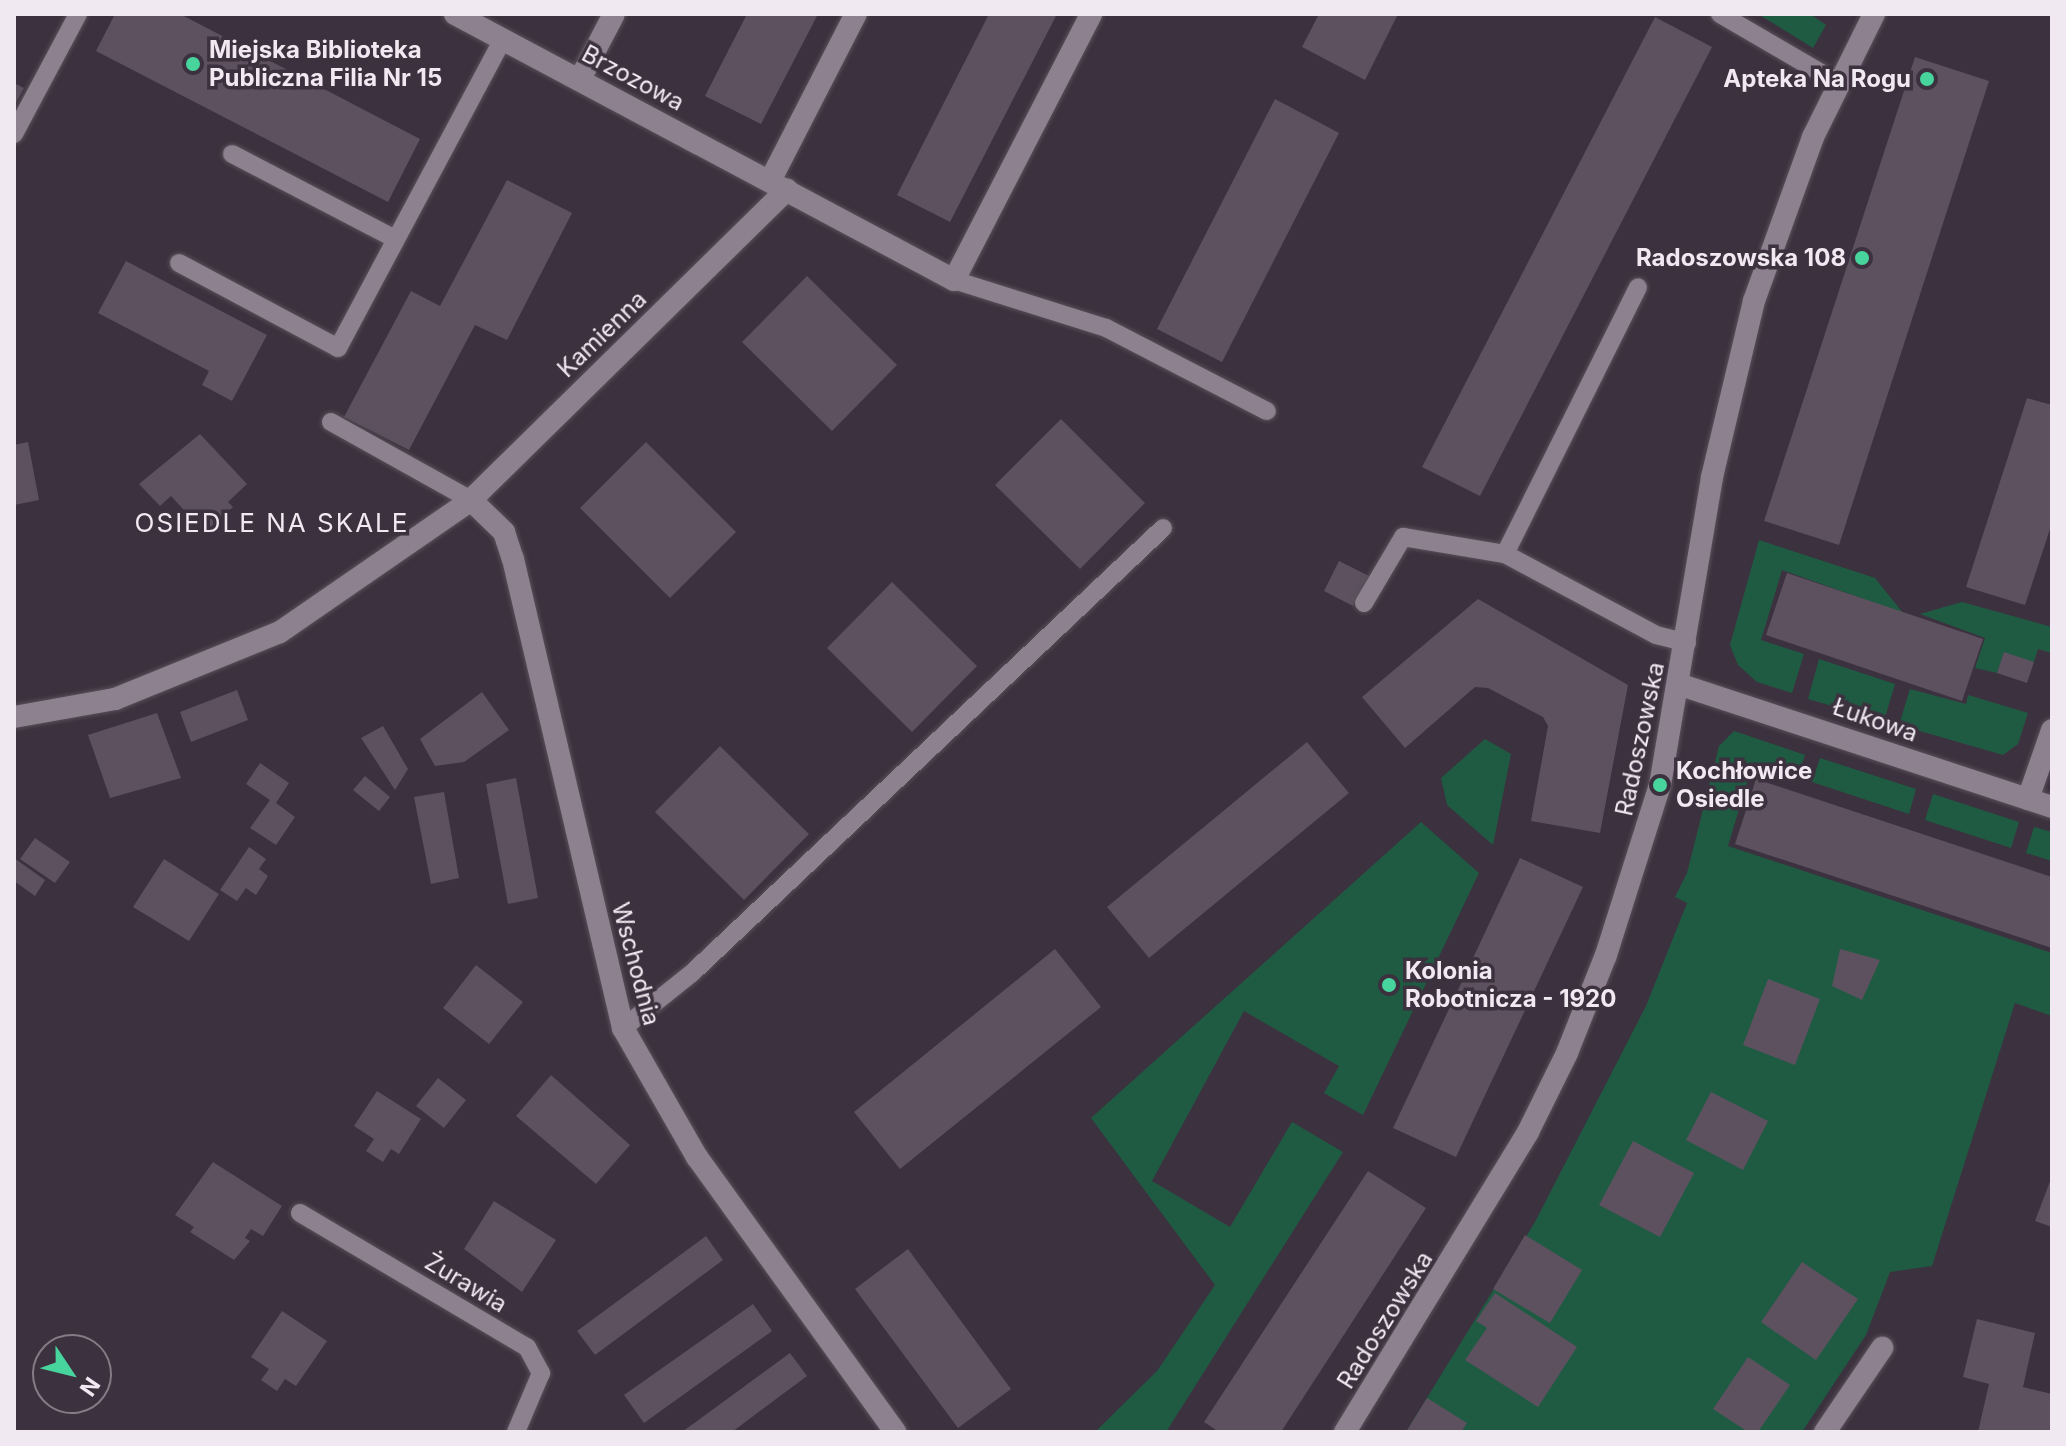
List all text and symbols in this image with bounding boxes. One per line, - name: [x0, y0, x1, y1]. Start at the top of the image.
- place label: Miejska Biblioteka Publiczna Filia Nr 15: [209, 36, 442, 92]
- street label: Brzozowa: [577, 39, 689, 117]
- marker: Miejska Biblioteka Publiczna Filia Nr 15: [184, 55, 202, 73]
- place label: Apteka Na Rogu: [1723, 65, 1911, 93]
- marker: Apteka Na Rogu: [1918, 70, 1936, 88]
- place label: Radoszowska 108: [1636, 244, 1846, 272]
- marker: Radoszowska 108: [1853, 249, 1871, 267]
- street label: Kamienna: [552, 285, 652, 383]
- district label: OSIEDLE NA SKALE: [135, 507, 409, 539]
- street label: Radoszowska: [1610, 660, 1670, 818]
- street label: Łukowa: [1829, 692, 1921, 748]
- place label: Kochłowice Osiedle: [1676, 757, 1812, 813]
- marker: Kochłowice Osiedle: [1651, 776, 1669, 794]
- street label: Wschodnia: [606, 899, 666, 1029]
- place label: Kolonia Robotnicza - 1920: [1405, 957, 1616, 1013]
- marker: Kolonia Robotnicza - 1920: [1380, 976, 1398, 994]
- street label: Radoszowska: [1331, 1246, 1439, 1394]
- street label: Żurawia: [420, 1247, 512, 1319]
- north arrow: [32, 1334, 112, 1414]
- text: N: [75, 1372, 105, 1401]

